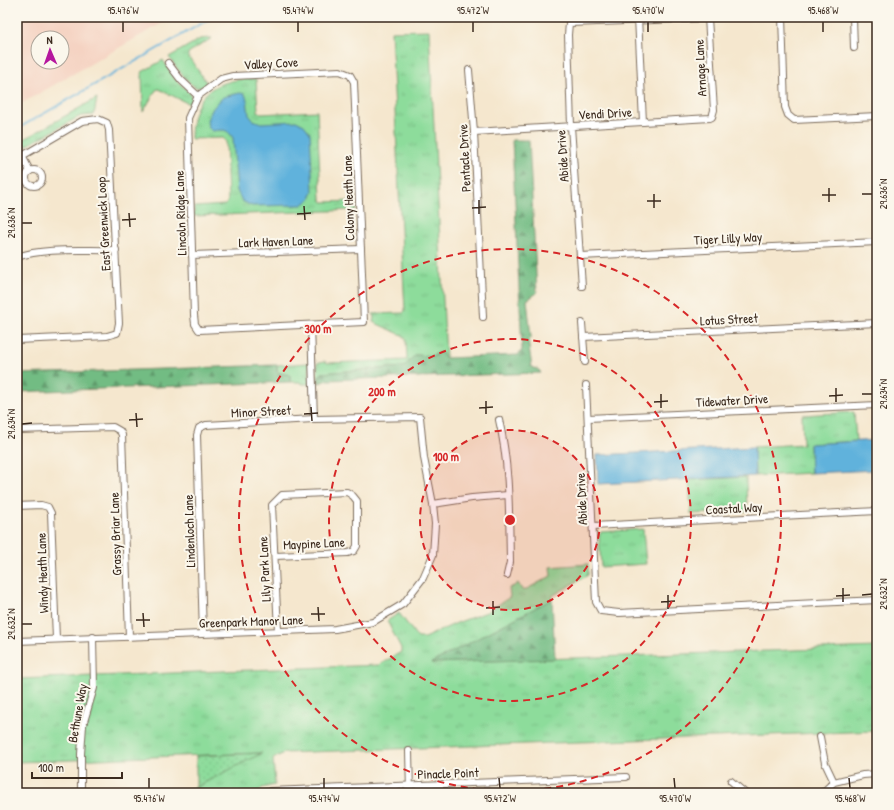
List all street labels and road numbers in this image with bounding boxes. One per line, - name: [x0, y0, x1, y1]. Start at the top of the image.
- street label: Arnage Lane: [690, 39, 710, 97]
- street label: Valley Cove: [243, 53, 299, 73]
- street label: Vendi Drive: [578, 103, 632, 123]
- street label: Pentacle Drive: [453, 124, 475, 192]
- street label: Abide Drive: [551, 129, 573, 183]
- street label: Colony Heath Lane: [338, 155, 358, 241]
- street label: Lincoln Ridge Lane: [170, 170, 190, 256]
- street label: East Greenwick Loop: [92, 176, 114, 271]
- street label: Tiger Lilly Way: [693, 227, 763, 249]
- street label: Lark Haven Lane: [238, 231, 314, 251]
- street label: Lotus Street: [700, 308, 759, 330]
- street label: Tidewater Drive: [695, 389, 769, 411]
- street label: Minor Street: [231, 400, 292, 422]
- street label: Abide Drive: [571, 472, 591, 526]
- street label: Grassy Briar Lane: [105, 492, 125, 576]
- street label: Lindenloch Lane: [179, 494, 199, 568]
- street label: Coastal Way: [705, 497, 763, 518]
- street label: Windy Heath Lane: [32, 532, 52, 614]
- street label: Maypine Lane: [283, 532, 345, 554]
- street label: Lily Park Lane: [253, 536, 275, 602]
- street label: Greenpark Manor Lane: [198, 610, 304, 632]
- street label: Bethune Way: [63, 682, 91, 744]
- street label: Pinacle Point: [417, 763, 480, 783]

